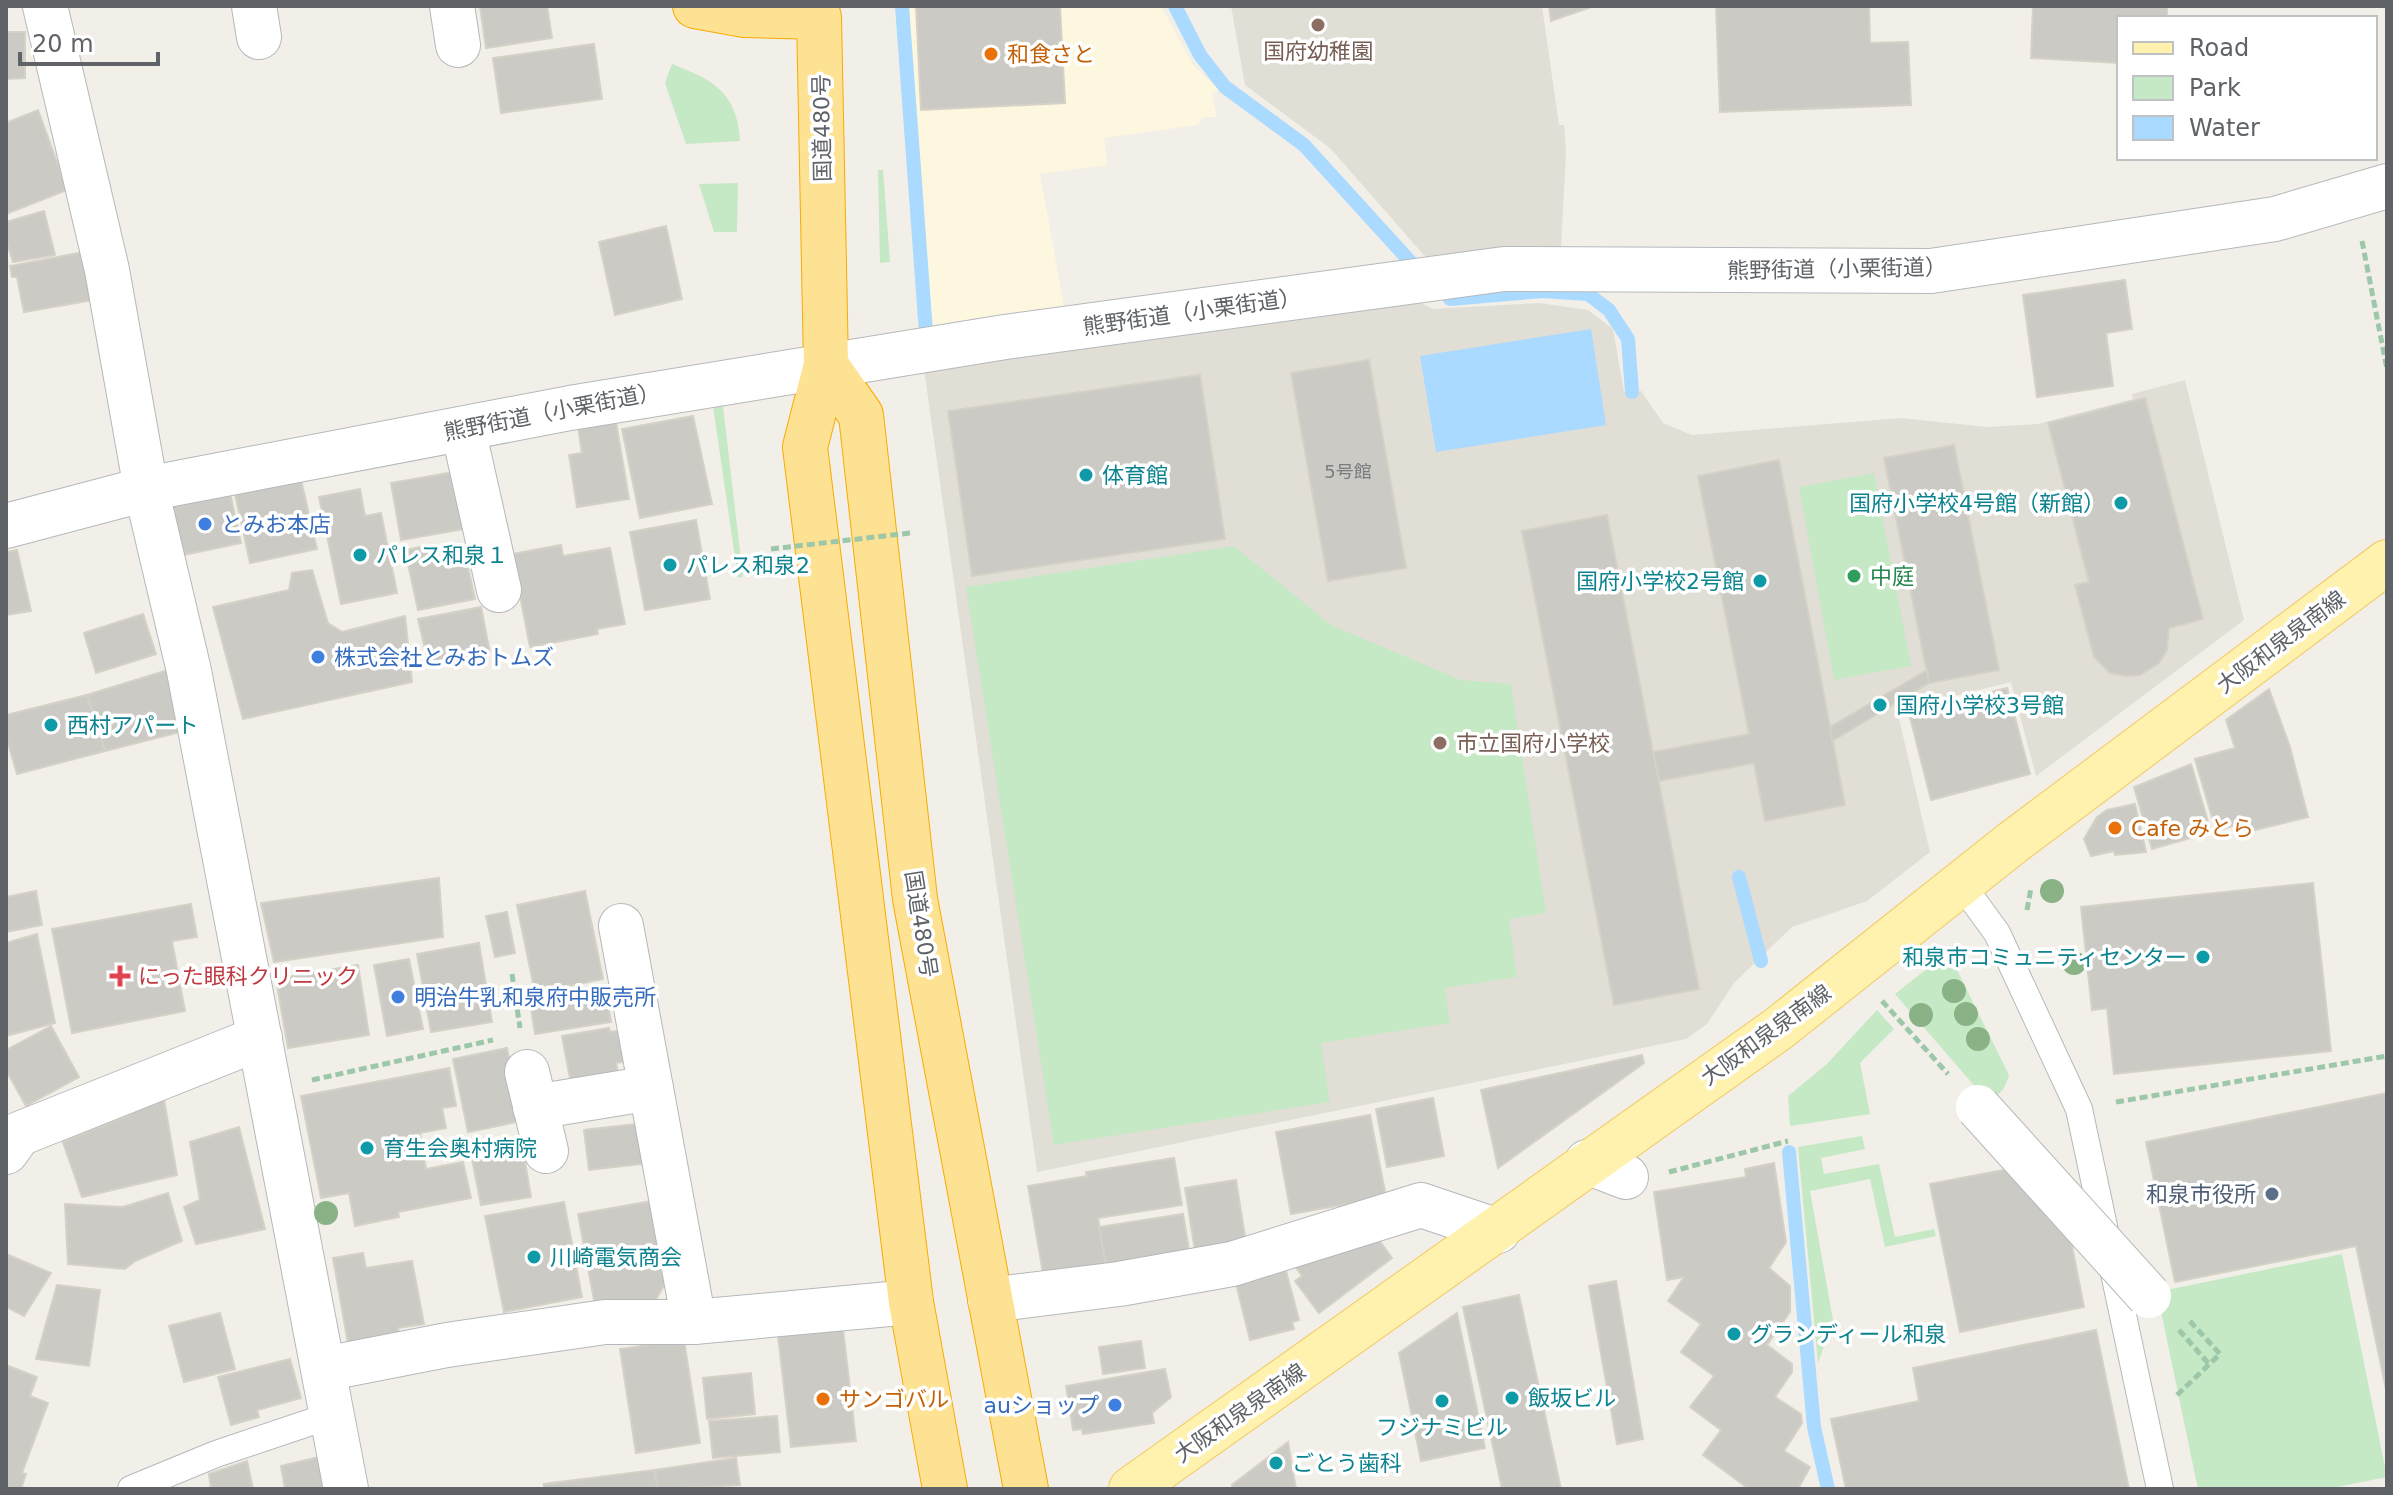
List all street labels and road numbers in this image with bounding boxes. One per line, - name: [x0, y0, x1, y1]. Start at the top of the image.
- street label: 国道480号: [809, 74, 835, 182]
- street label: 熊野街道（小栗街道）: [1727, 255, 1947, 283]
- street label: 熊野街道（小栗街道）: [1081, 284, 1303, 340]
- street label: 熊野街道（小栗街道）: [442, 379, 662, 445]
- street label: 大阪和泉泉南線: [2212, 586, 2350, 698]
- street label: 国道480号: [900, 869, 942, 979]
- street label: 大阪和泉泉南線: [1696, 980, 1836, 1090]
- street label: 大阪和泉泉南線: [1170, 1359, 1310, 1467]

